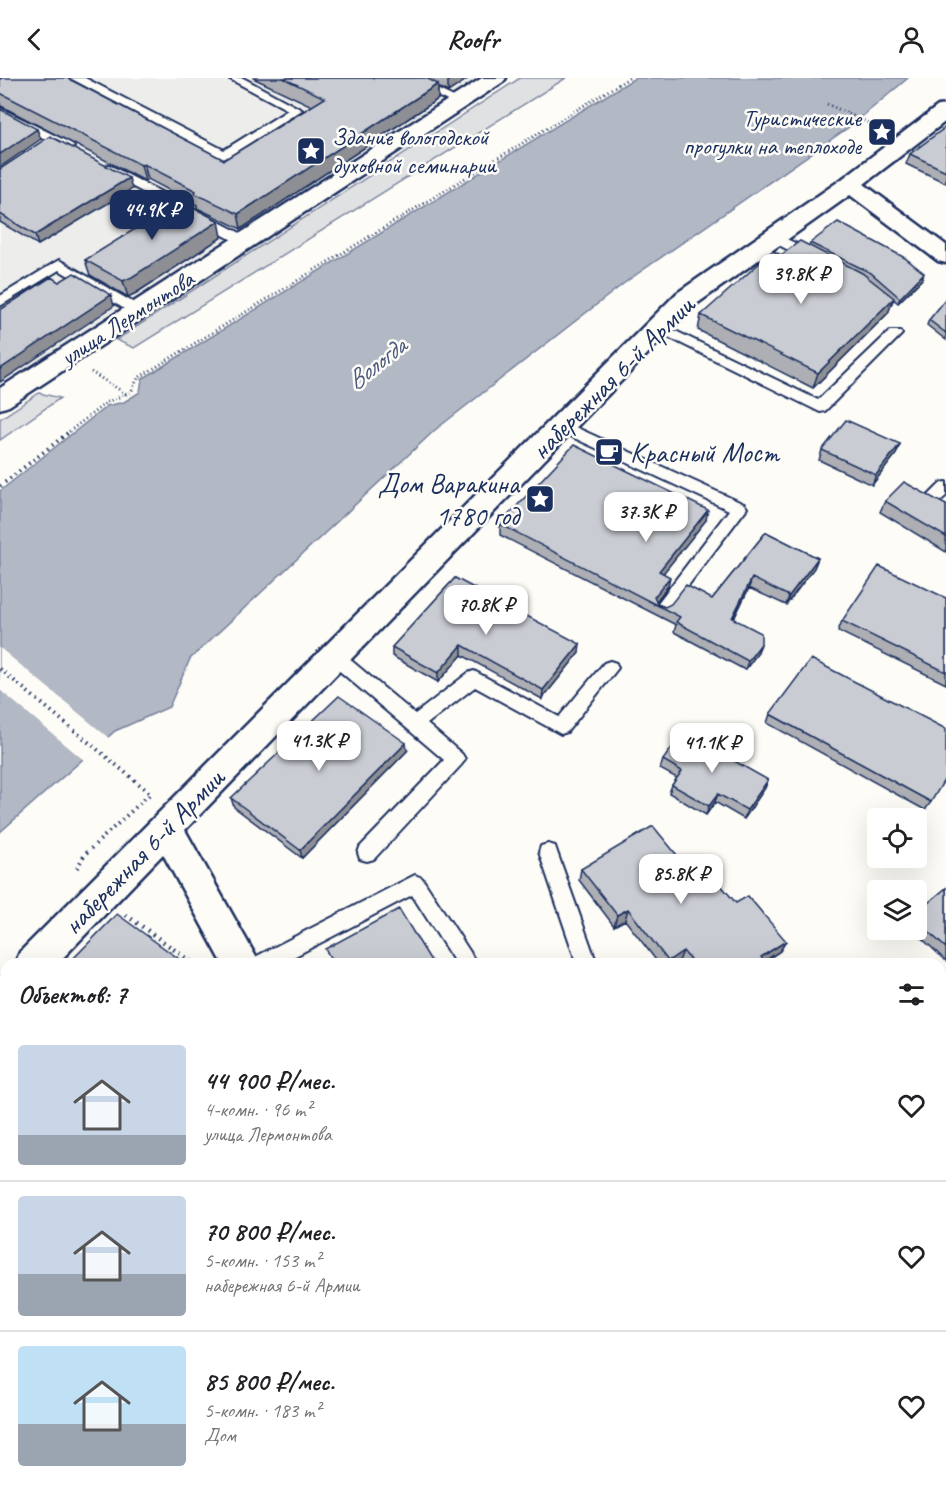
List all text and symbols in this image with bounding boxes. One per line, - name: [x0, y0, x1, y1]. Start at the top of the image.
- text: Roofr: [447, 22, 499, 56]
- icon: back: [18, 23, 51, 56]
- icon: person: [895, 23, 928, 56]
- place label: Туристические прогулки на теплоходе: [683, 103, 863, 161]
- place icon: Туристические прогулки на теплоходе: [866, 116, 898, 148]
- place label: Здание вологодской духовной семинарии: [332, 122, 497, 180]
- place icon: Здание вологодской духовной семинарии: [295, 135, 327, 167]
- pin: 44.9K ₽: [97, 190, 207, 241]
- text: 44.9K ₽: [124, 197, 180, 222]
- pin: 39.8K ₽: [746, 254, 856, 305]
- text: 39.8K ₽: [773, 261, 829, 286]
- street label: улица Лермонтова: [53, 263, 201, 373]
- street label: набережная 6-й Армии: [523, 287, 703, 467]
- water label: Вологда: [340, 328, 416, 397]
- place label: Красный Мост: [630, 435, 781, 470]
- cafe icon: Красный Мост: [593, 436, 625, 468]
- place label: Дом Варакина 1780 год: [378, 466, 522, 533]
- place icon: Дом Варакина 1780 год: [524, 483, 556, 515]
- pin: 37.3K ₽: [591, 492, 701, 543]
- text: 37.3K ₽: [618, 499, 674, 524]
- pin: 70.8K ₽: [431, 585, 541, 636]
- text: 70.8K ₽: [458, 592, 514, 617]
- pin: 41.3K ₽: [264, 721, 374, 772]
- pin: 41.1K ₽: [657, 723, 767, 774]
- text: 41.3K ₽: [291, 728, 347, 753]
- text: 41.1K ₽: [684, 730, 740, 755]
- street label: набережная 6-й Армии: [55, 760, 233, 942]
- map controls: [867, 808, 927, 940]
- button: locate: [867, 808, 927, 868]
- pin: 85.8K ₽: [626, 854, 736, 905]
- text: 85.8K ₽: [653, 861, 709, 886]
- button: layers: [867, 880, 927, 940]
- text: Объектов: 7: [18, 978, 127, 1011]
- icon: filters: [895, 978, 928, 1011]
- text: 44 900 ₽/мес.: [204, 1064, 335, 1097]
- icon: home: [66, 1069, 138, 1141]
- icon: heart: [895, 1089, 928, 1122]
- text: 4-комн. · 96 m²: [204, 1097, 312, 1122]
- text: улица Лермонтова: [204, 1122, 332, 1147]
- text: 70 800 ₽/мес.: [204, 1215, 335, 1248]
- icon: home: [66, 1220, 138, 1292]
- icon: heart: [895, 1240, 928, 1273]
- text: 5-комн. · 153 m²: [204, 1248, 321, 1273]
- text: набережная 6-й Армии: [204, 1273, 360, 1298]
- text: 85 800 ₽/мес.: [204, 1365, 335, 1398]
- icon: home: [66, 1370, 138, 1442]
- icon: heart: [895, 1390, 928, 1423]
- text: 5-комн. · 183 m²: [204, 1398, 321, 1423]
- text: Дом: [204, 1423, 236, 1448]

